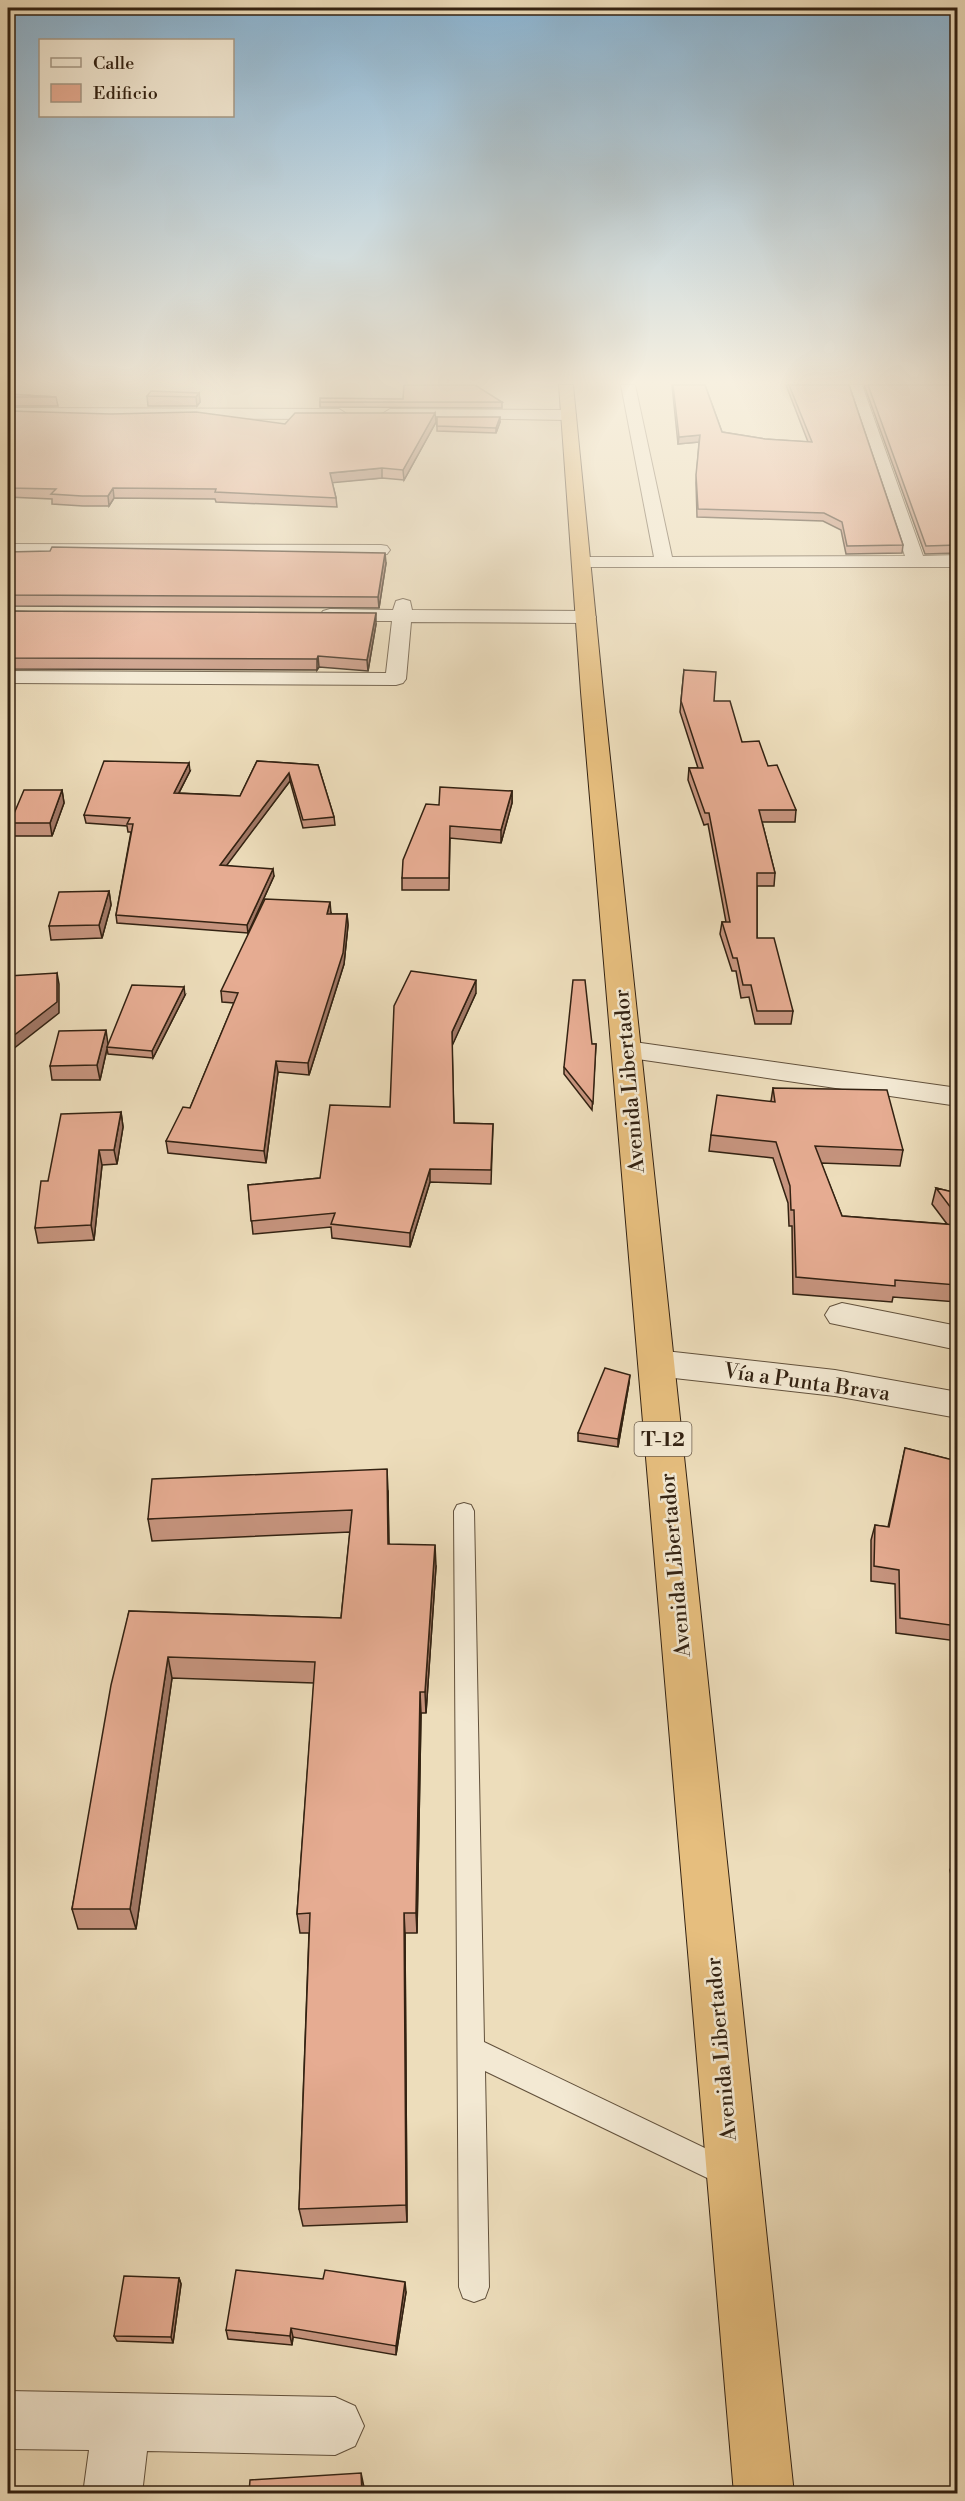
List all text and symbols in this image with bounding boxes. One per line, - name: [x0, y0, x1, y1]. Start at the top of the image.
- legend: [39, 39, 234, 117]
- text: Calle: [93, 52, 134, 75]
- text: Edificio: [93, 82, 158, 105]
- street label: Avenida Libertador: [609, 988, 651, 1175]
- street label: Vía a Punta Brava: [721, 1358, 892, 1408]
- road number: T-12: [634, 1422, 692, 1456]
- street label: Avenida Libertador: [655, 1472, 697, 1659]
- street label: Avenida Libertador: [701, 1956, 743, 2143]

